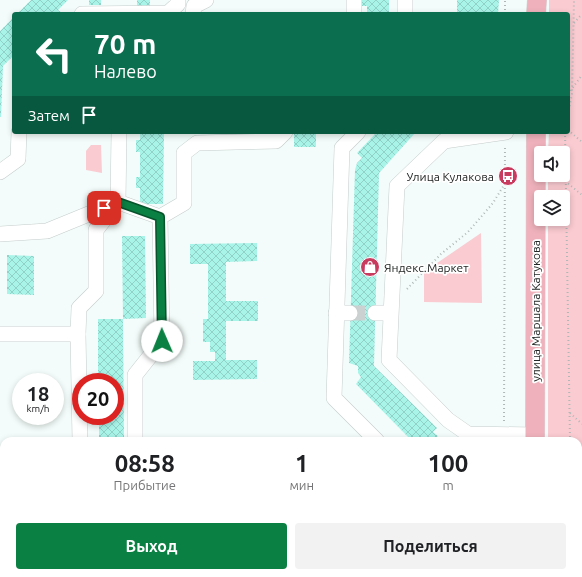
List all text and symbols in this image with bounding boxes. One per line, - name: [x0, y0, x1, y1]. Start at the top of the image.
- icon: left: [28, 28, 80, 80]
- text: 70 m: [94, 28, 156, 59]
- text: Налево: [94, 61, 157, 81]
- icon: arrive: [78, 104, 100, 126]
- text: Затем: [28, 107, 70, 124]
- map controls: [534, 146, 570, 226]
- button: sound: [534, 146, 570, 182]
- bus stop icon: Улица Кулакова: [497, 165, 519, 187]
- place label: Улица Кулакова: [406, 170, 494, 183]
- button: layers: [534, 190, 570, 226]
- pin: [87, 191, 121, 225]
- icon: arrive: [93, 197, 115, 219]
- street label: улица Маршала Катукова: [529, 240, 542, 382]
- shop icon: Яндекс.Маркет: [359, 256, 381, 278]
- place label: Яндекс.Маркет: [384, 261, 469, 274]
- position arrow: [141, 320, 183, 362]
- speed limit sign: 20: [72, 373, 124, 425]
- text: 18: [27, 382, 49, 405]
- text: km/h: [26, 403, 50, 414]
- text: 08:58: [115, 450, 175, 477]
- text: 1: [295, 450, 309, 477]
- text: 100: [428, 450, 468, 477]
- text: Прибытие: [114, 478, 176, 492]
- text: мин: [289, 478, 314, 492]
- text: m: [442, 478, 454, 492]
- button: Выход: [16, 523, 287, 569]
- button: Поделиться: [295, 523, 566, 569]

